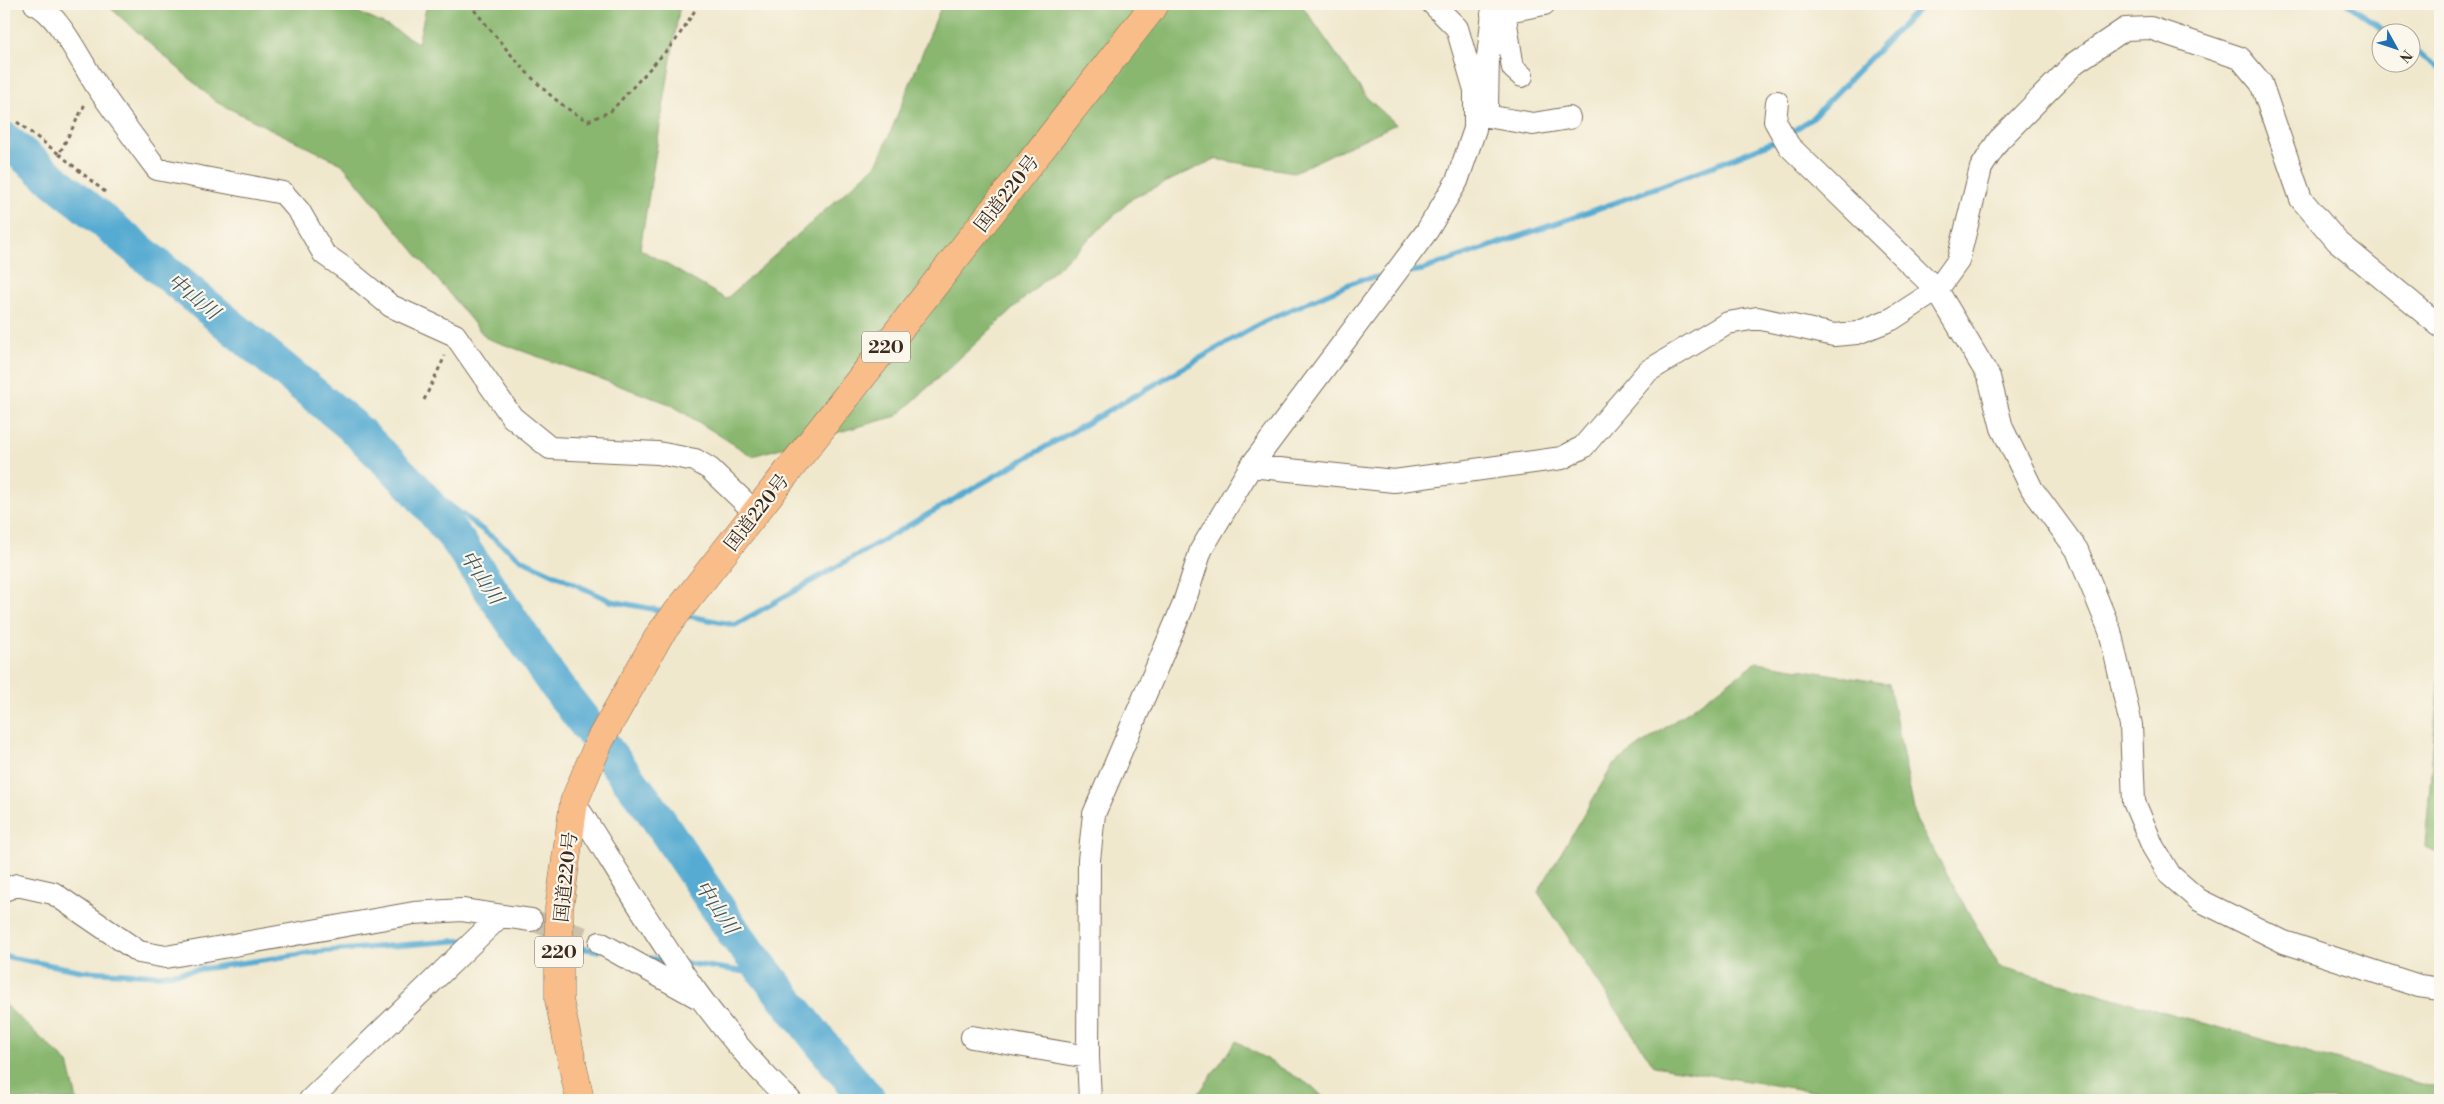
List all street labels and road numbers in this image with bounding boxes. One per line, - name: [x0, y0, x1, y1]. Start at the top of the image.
- street label: 国道220号: [969, 150, 1044, 237]
- road number: 220: [862, 332, 910, 362]
- street label: 国道220号: [719, 469, 794, 556]
- street label: 国道220号: [549, 830, 583, 924]
- road number: 220: [535, 936, 583, 968]

